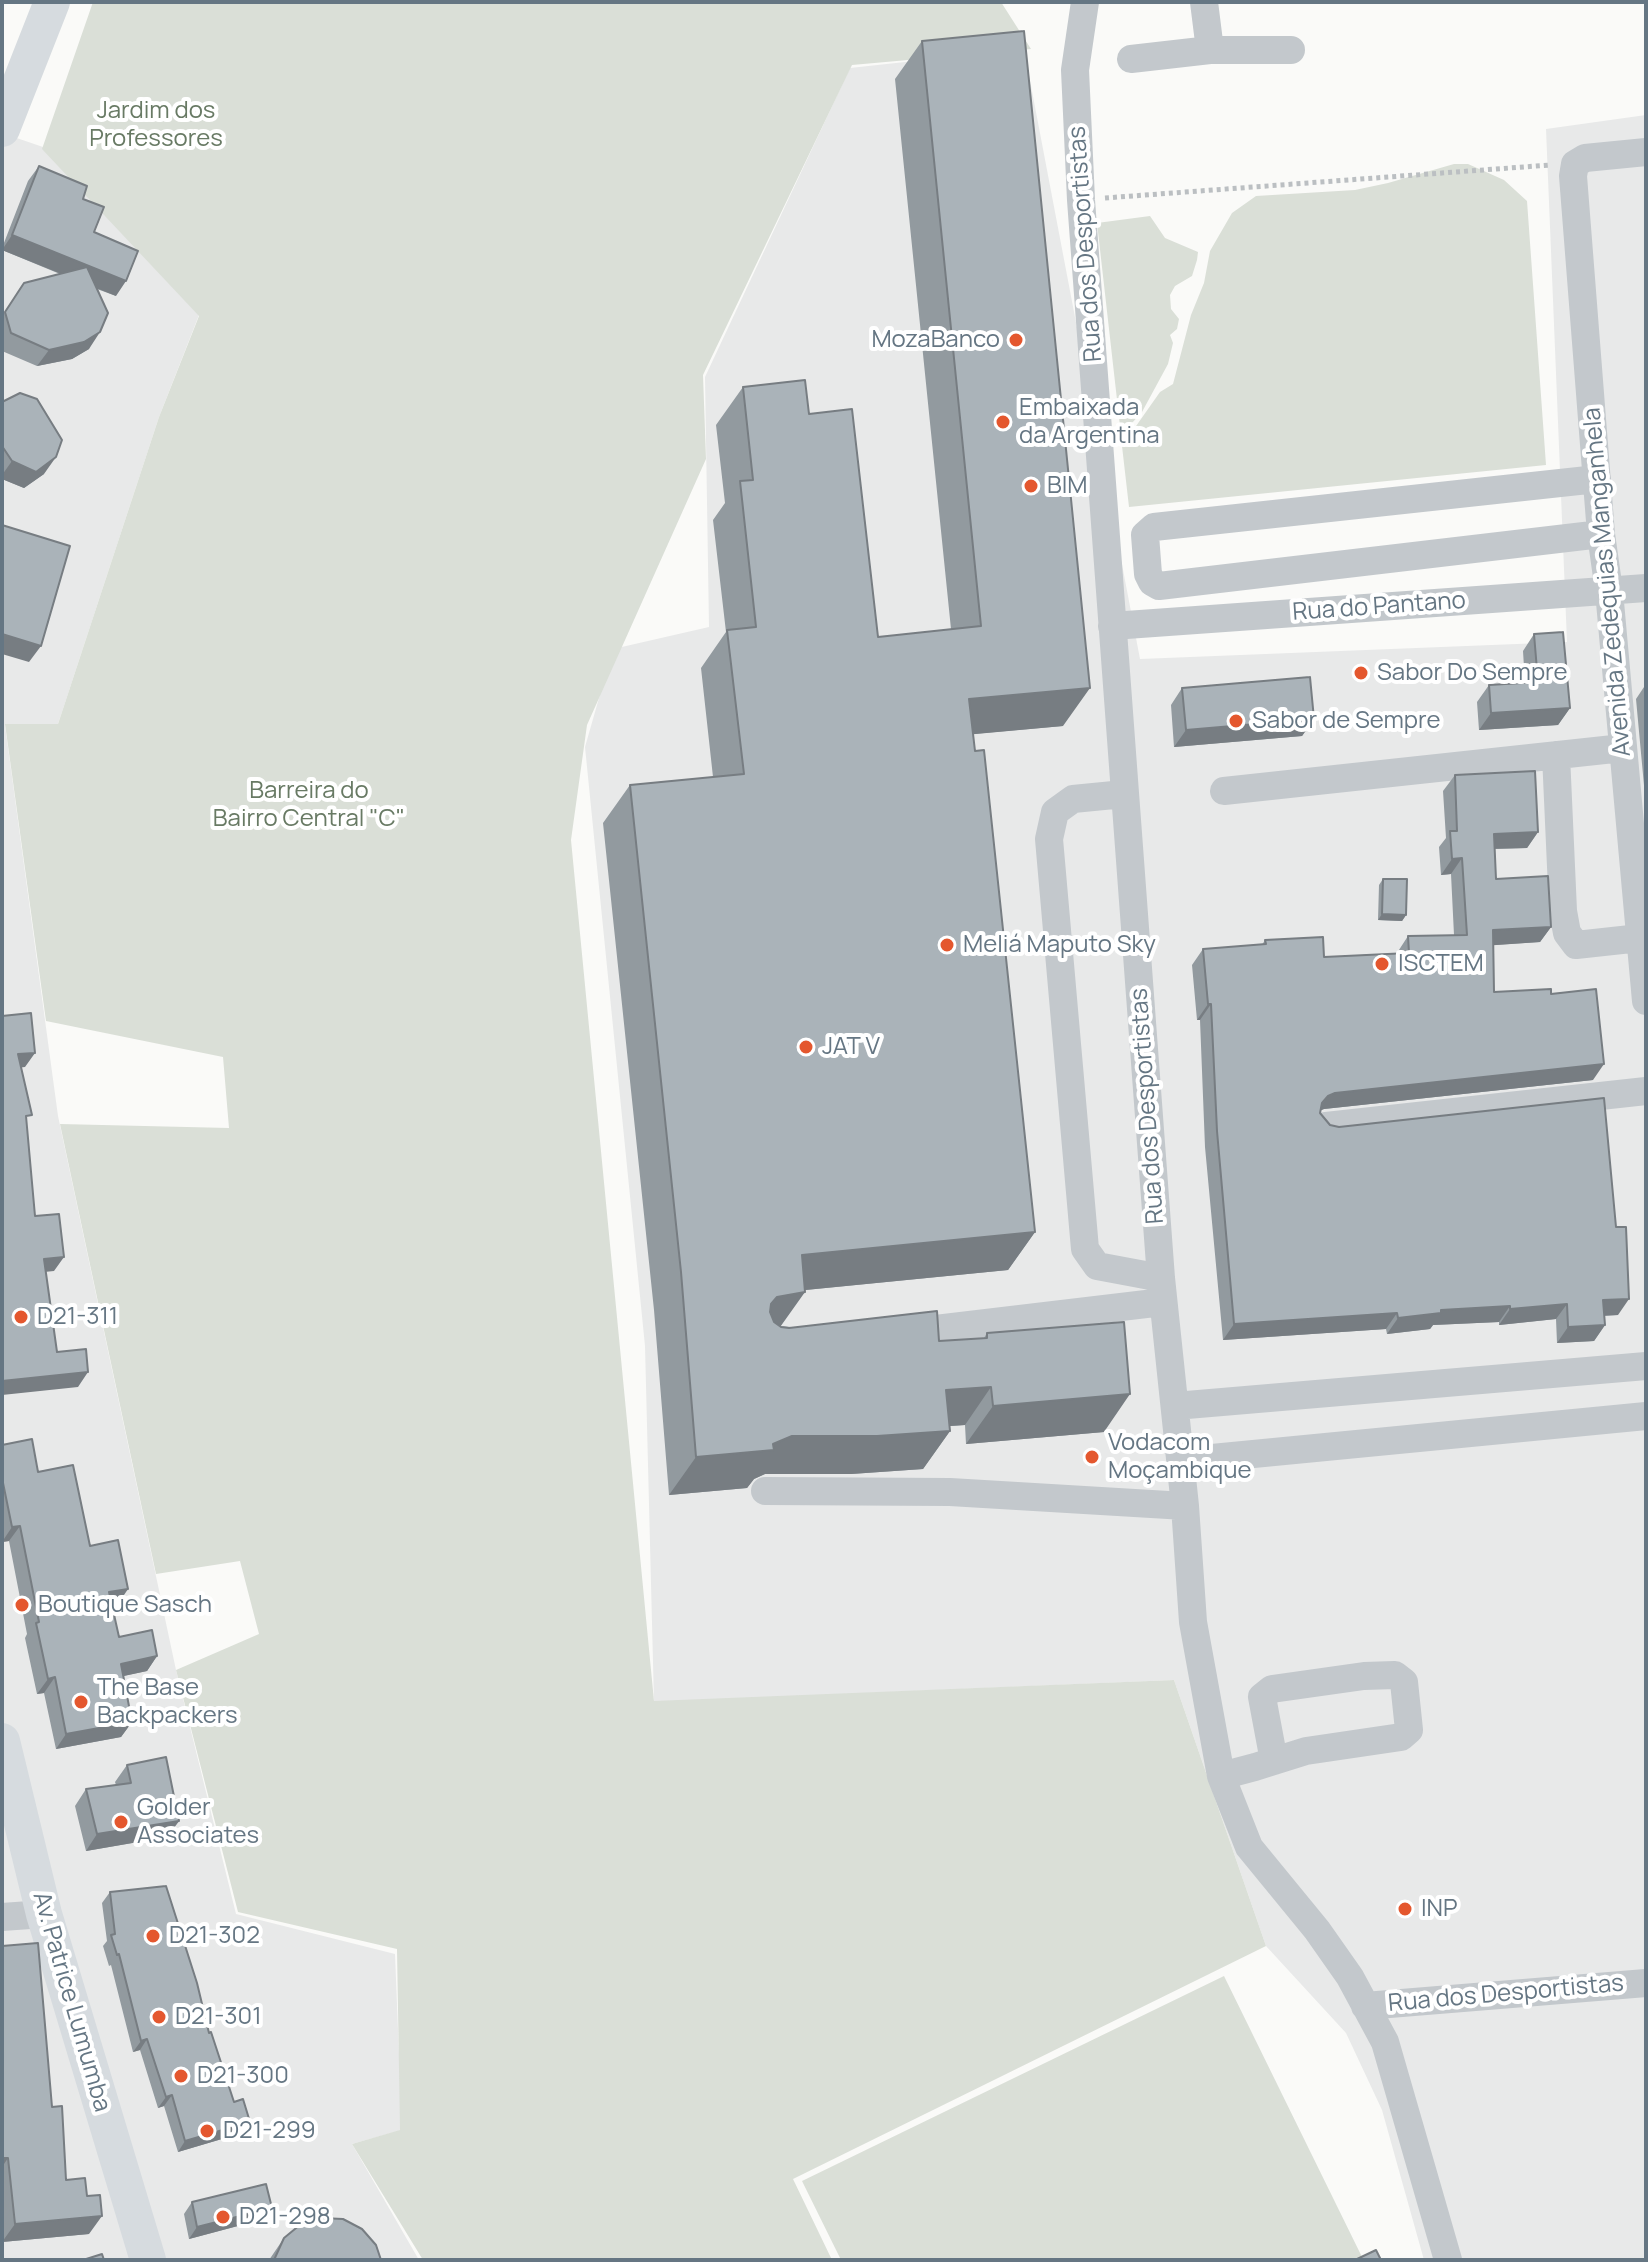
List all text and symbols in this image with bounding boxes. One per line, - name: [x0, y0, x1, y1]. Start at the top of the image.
- park label: Jardim dos Professores: [89, 97, 223, 153]
- street label: Rua dos Desportistas: [1063, 125, 1109, 363]
- place label: MozaBanco: [871, 326, 1000, 354]
- marker: MozaBanco: [1007, 331, 1025, 349]
- place label: Embaixada da Argentina: [1019, 394, 1160, 450]
- street label: Avenida Zedequias Manganhela: [1578, 406, 1638, 758]
- marker: Embaixada da Argentina: [994, 413, 1012, 431]
- place label: BIM: [1047, 472, 1087, 500]
- marker: BIM: [1022, 477, 1040, 495]
- street label: Rua do Pantano: [1291, 587, 1467, 627]
- place label: Sabor Do Sempre: [1377, 659, 1568, 687]
- marker: Sabor Do Sempre: [1352, 664, 1370, 682]
- place label: Sabor de Sempre: [1252, 707, 1440, 735]
- marker: Sabor de Sempre: [1227, 712, 1245, 730]
- park label: Barreira do Bairro Central "C": [213, 777, 405, 833]
- place label: Meliá Maputo Sky: [963, 931, 1156, 959]
- marker: Meliá Maputo Sky: [938, 936, 956, 954]
- place label: ISCTEM: [1398, 950, 1484, 978]
- marker: ISCTEM: [1373, 955, 1391, 973]
- street label: Rua dos Desportistas: [1125, 987, 1171, 1225]
- place label: JAT V: [822, 1033, 880, 1061]
- marker: JAT V: [797, 1038, 815, 1056]
- place label: D21-311: [37, 1303, 118, 1331]
- marker: D21-311: [12, 1308, 30, 1326]
- place label: Vodacom Moçambique: [1108, 1429, 1252, 1485]
- marker: Vodacom Moçambique: [1083, 1448, 1101, 1466]
- place label: Boutique Sasch: [38, 1591, 212, 1619]
- marker: Boutique Sasch: [13, 1596, 31, 1614]
- place label: The Base Backpackers: [97, 1674, 238, 1730]
- marker: The Base Backpackers: [72, 1693, 90, 1711]
- place label: Golder Associates: [137, 1794, 259, 1850]
- marker: Golder Associates: [112, 1813, 130, 1831]
- street label: Av. Patrice Lumumba: [26, 1889, 116, 2115]
- place label: INP: [1421, 1895, 1458, 1923]
- marker: INP: [1396, 1900, 1414, 1918]
- place label: D21-302: [169, 1922, 260, 1950]
- marker: D21-302: [144, 1927, 162, 1945]
- street label: Rua dos Desportistas: [1387, 1969, 1625, 2019]
- place label: D21-301: [175, 2003, 262, 2031]
- marker: D21-301: [150, 2008, 168, 2026]
- place label: D21-300: [197, 2062, 289, 2090]
- marker: D21-300: [172, 2067, 190, 2085]
- place label: D21-299: [223, 2117, 316, 2145]
- marker: D21-299: [198, 2122, 216, 2140]
- place label: D21-298: [239, 2203, 331, 2231]
- marker: D21-298: [214, 2208, 232, 2226]

